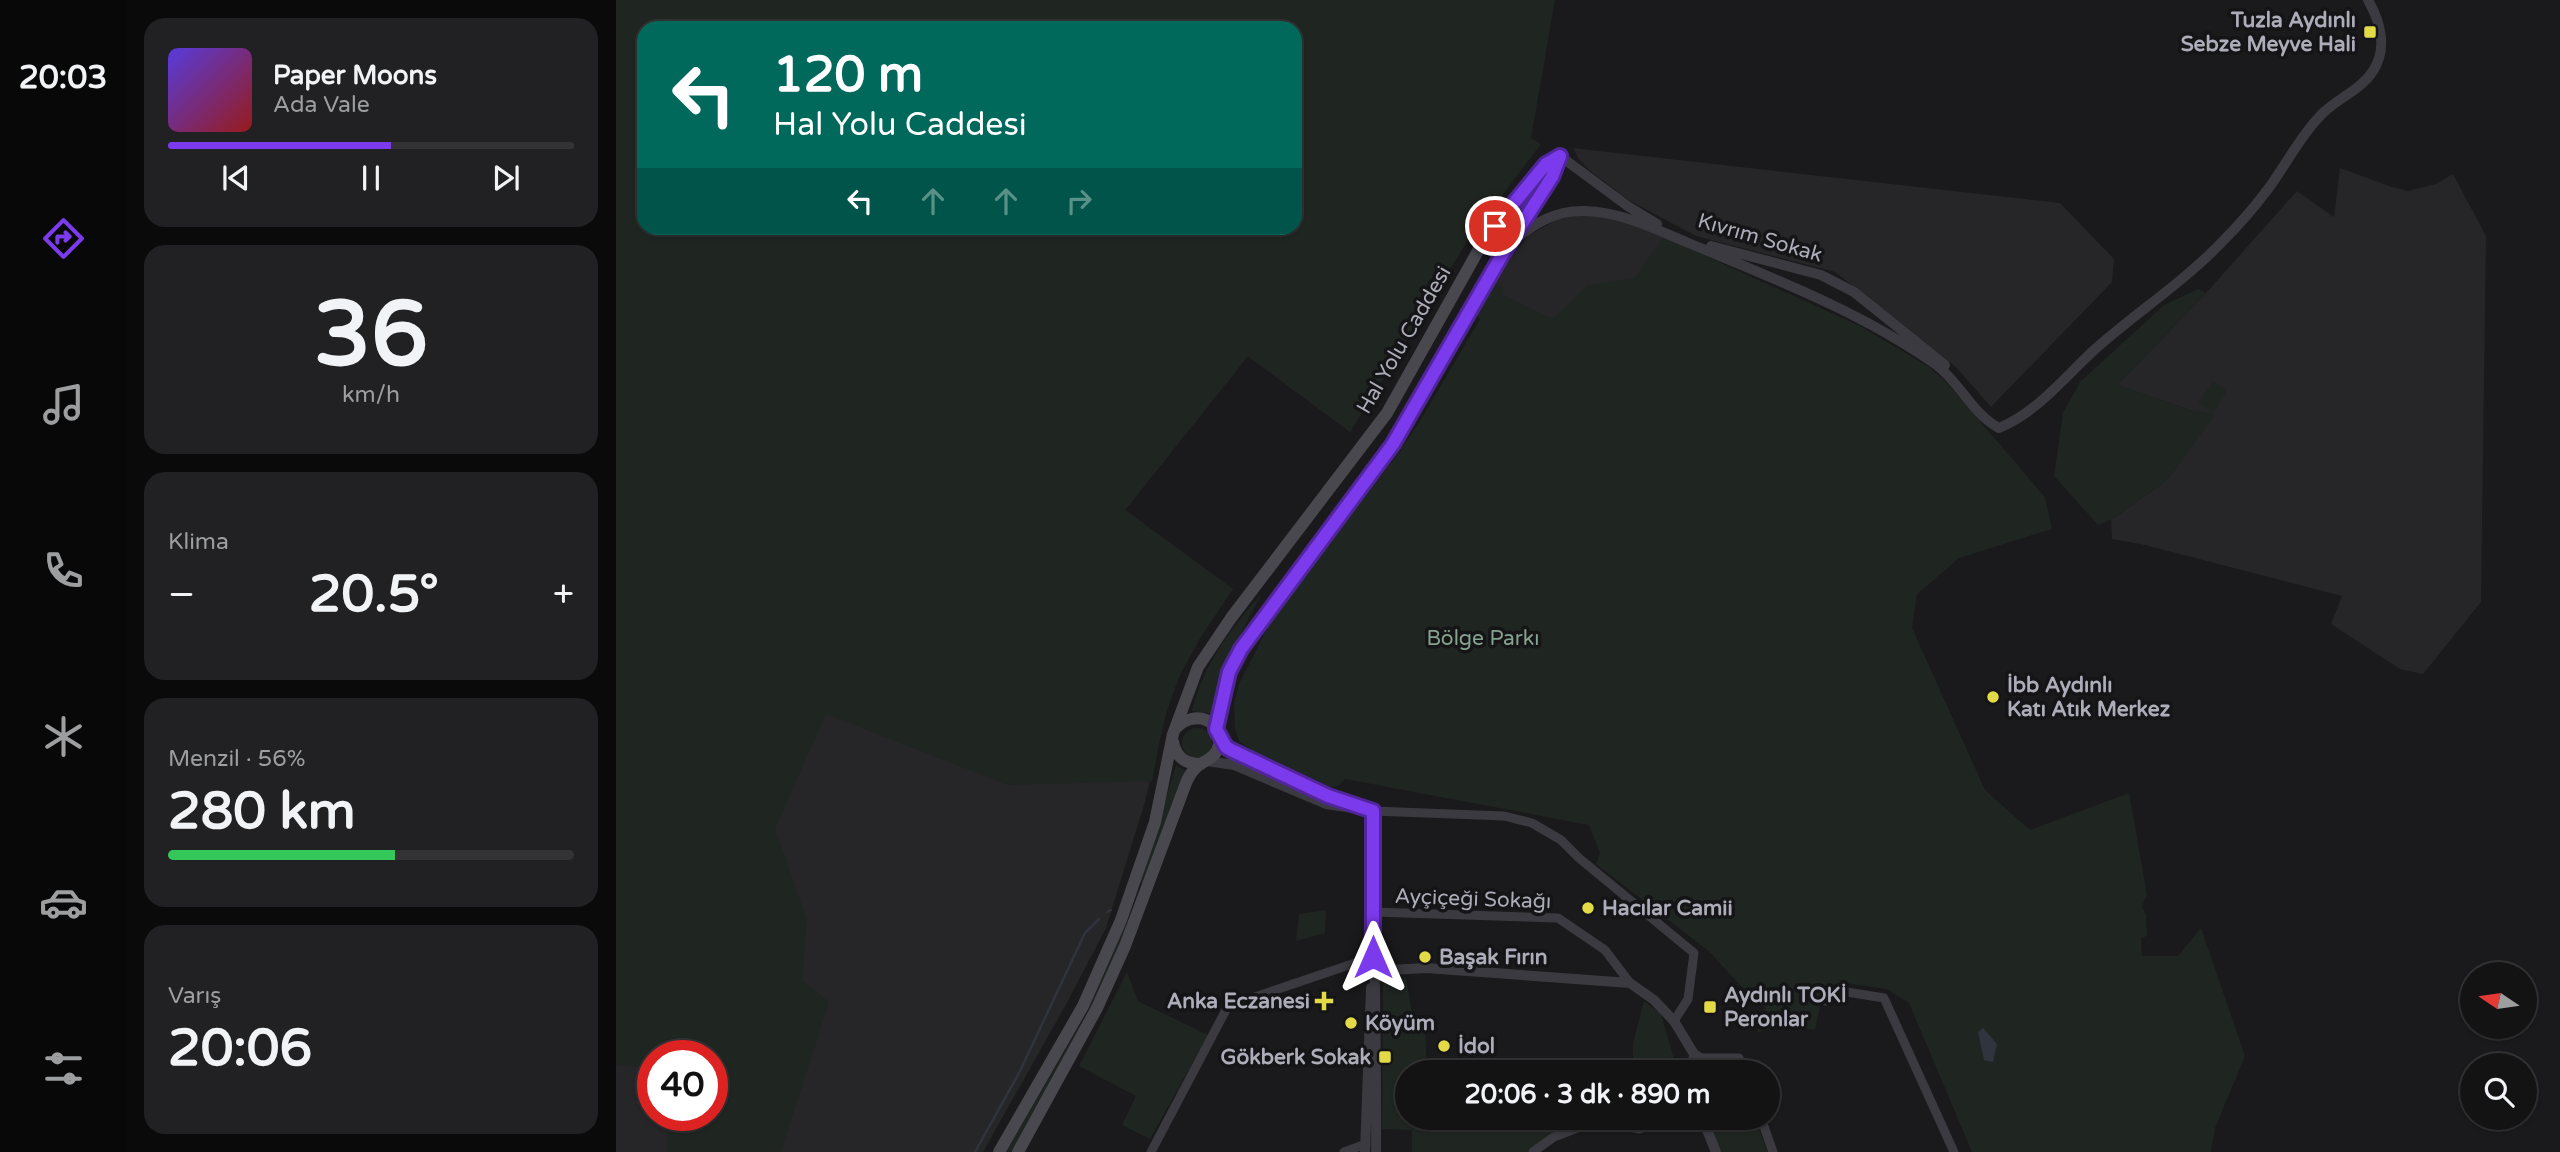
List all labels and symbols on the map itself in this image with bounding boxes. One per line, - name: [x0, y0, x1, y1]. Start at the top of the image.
- place label: Tuzla Aydınlı Sebze Meyve Hali: [2181, 8, 2356, 57]
- marker: Tuzla Aydınlı Sebze Meyve Hali: [2362, 24, 2378, 40]
- pin: [1465, 196, 1525, 256]
- street label: Kıvrım Sokak: [1695, 208, 1825, 268]
- street label: Hal Yolu Caddesi: [1352, 262, 1456, 418]
- park label: Bölge Parkı: [1426, 626, 1540, 651]
- place label: İbb Aydınlı Katı Atık Merkez: [2007, 673, 2171, 722]
- marker: İbb Aydınlı Katı Atık Merkez: [1985, 689, 2001, 705]
- street label: Ayçiçeği Sokağı: [1394, 884, 1552, 914]
- place label: Hacılar Camii: [1602, 896, 1733, 921]
- marker: Hacılar Camii: [1580, 900, 1596, 916]
- position arrow: [1336, 920, 1410, 994]
- place label: Başak Fırın: [1439, 945, 1548, 970]
- marker: Başak Fırın: [1417, 949, 1433, 965]
- north arrow: [2460, 962, 2538, 1040]
- place label: Aydınlı TOKİ Peronlar: [1724, 983, 1847, 1032]
- place label: Anka Eczanesi: [1167, 989, 1310, 1014]
- marker: Anka Eczanesi: [1316, 993, 1332, 1009]
- marker: Aydınlı TOKİ Peronlar: [1702, 999, 1718, 1015]
- place label: Köyüm: [1365, 1011, 1435, 1036]
- marker: Köyüm: [1343, 1015, 1359, 1031]
- place label: İdol: [1458, 1034, 1495, 1059]
- marker: İdol: [1436, 1038, 1452, 1054]
- speed limit sign: 40: [637, 1040, 728, 1131]
- place label: Gökberk Sokak: [1221, 1045, 1372, 1070]
- marker: Gökberk Sokak: [1377, 1049, 1393, 1065]

